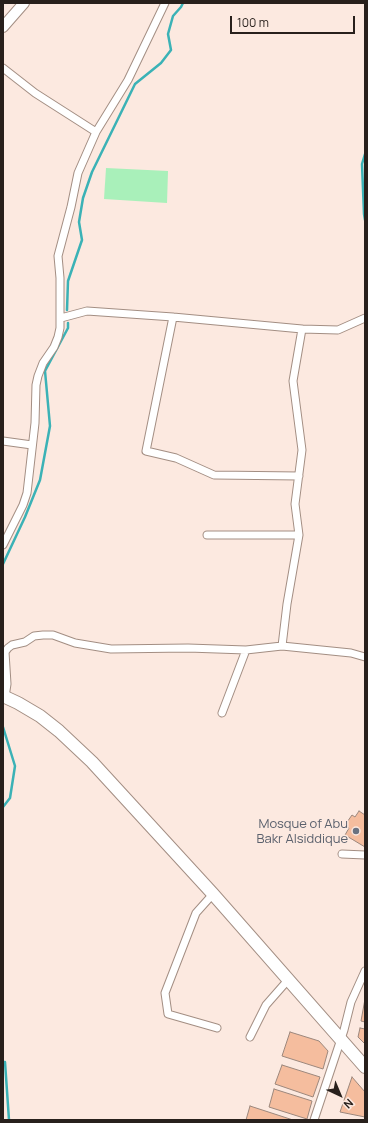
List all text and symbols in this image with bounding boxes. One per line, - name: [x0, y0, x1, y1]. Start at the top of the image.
- scale bar: [232, 8, 357, 34]
- text: 100 m: [237, 14, 269, 31]
- place label: Mosque of Abu Bakr Alsiddique: [256, 816, 348, 847]
- marker: Mosque of Abu Bakr Alsiddique: [351, 826, 361, 836]
- north arrow: [320, 1075, 360, 1115]
- text: N: [341, 1096, 357, 1112]

